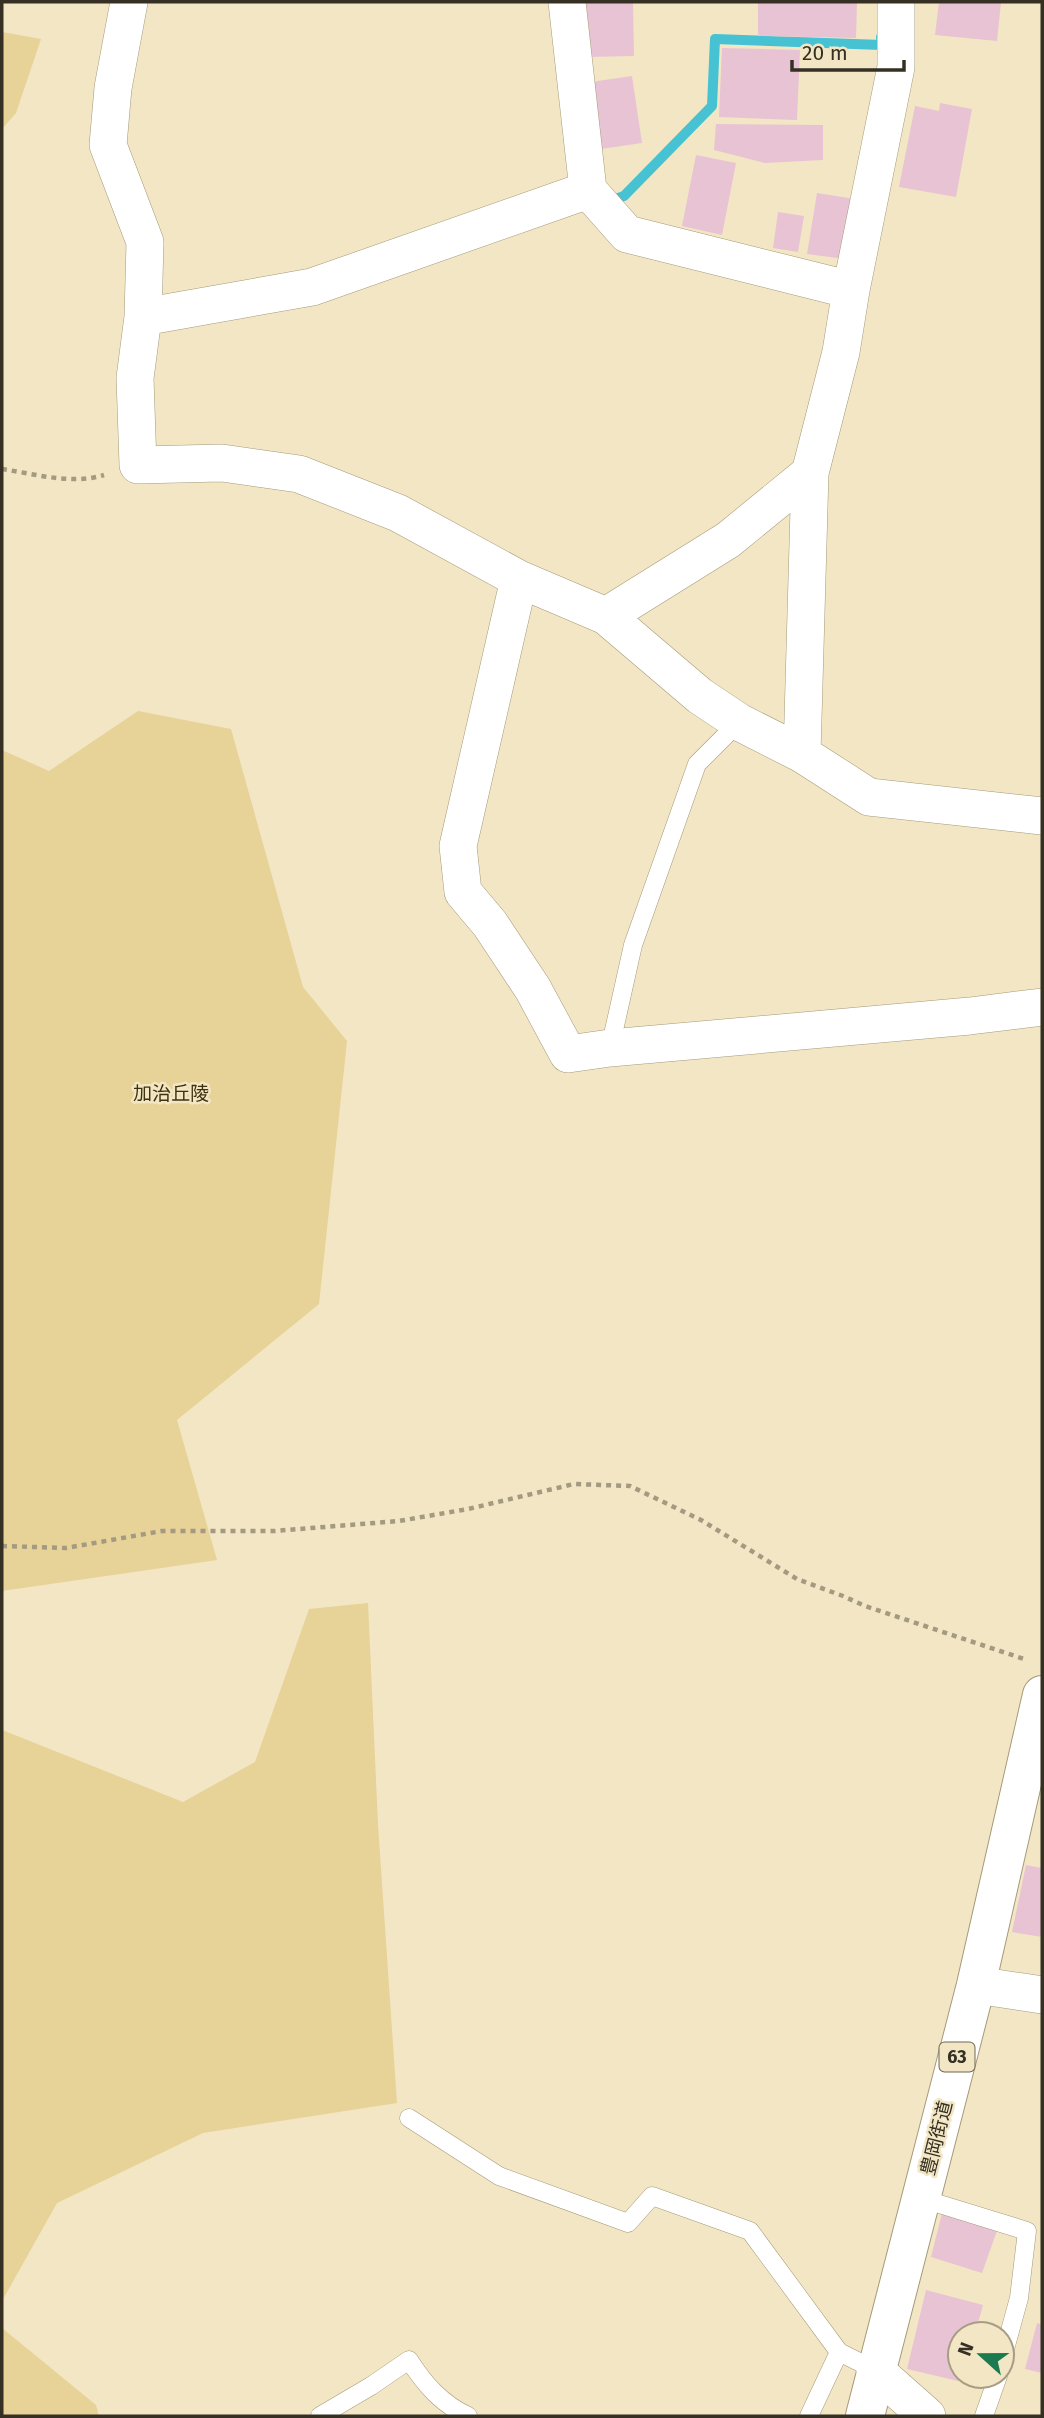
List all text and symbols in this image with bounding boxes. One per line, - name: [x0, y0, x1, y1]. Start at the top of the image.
- scale bar: [792, 28, 904, 72]
- text: 20 m: [802, 40, 848, 66]
- park label: 加治丘陵: [133, 1082, 209, 1105]
- road number: 63: [940, 2042, 974, 2071]
- street label: 豊岡街道: [916, 2098, 957, 2178]
- north arrow: [946, 2320, 1016, 2390]
- text: N: [953, 2339, 979, 2359]

